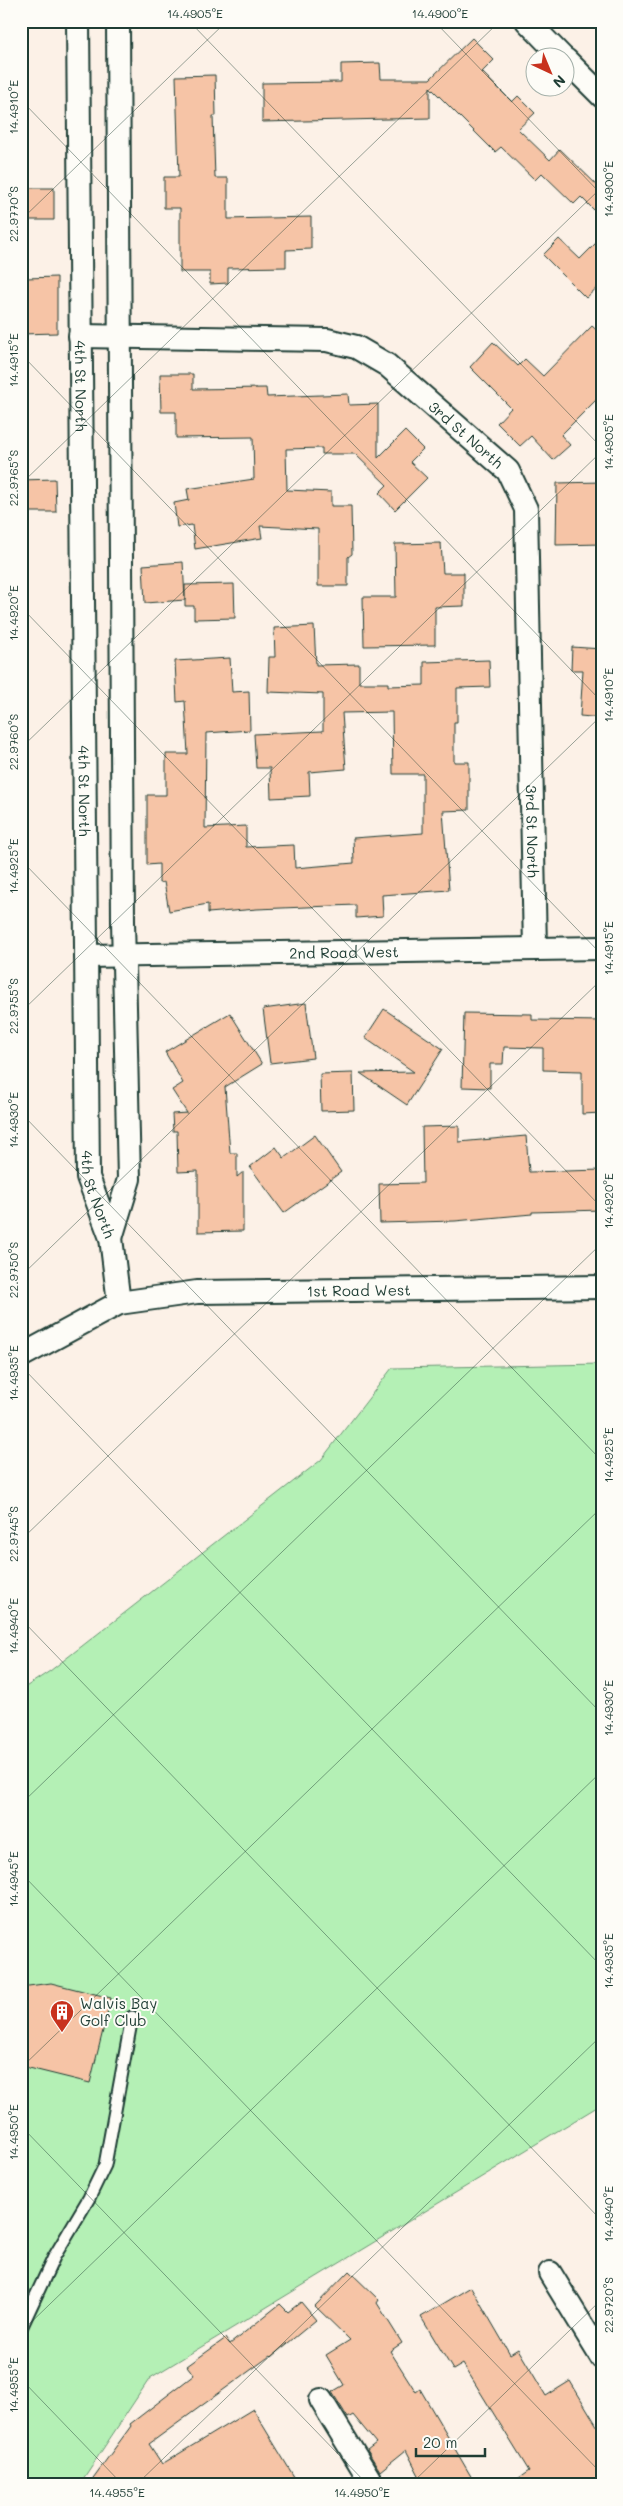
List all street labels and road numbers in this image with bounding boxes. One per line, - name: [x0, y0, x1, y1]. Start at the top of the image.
- street label: 4th St North: [71, 340, 92, 432]
- street label: 3rd St North: [425, 396, 508, 473]
- street label: 4th St North: [74, 745, 95, 837]
- street label: 3rd St North: [522, 785, 544, 878]
- street label: 2nd Road West: [289, 941, 399, 963]
- street label: 4th St North: [78, 1150, 120, 1241]
- street label: 1st Road West: [307, 1279, 411, 1301]

